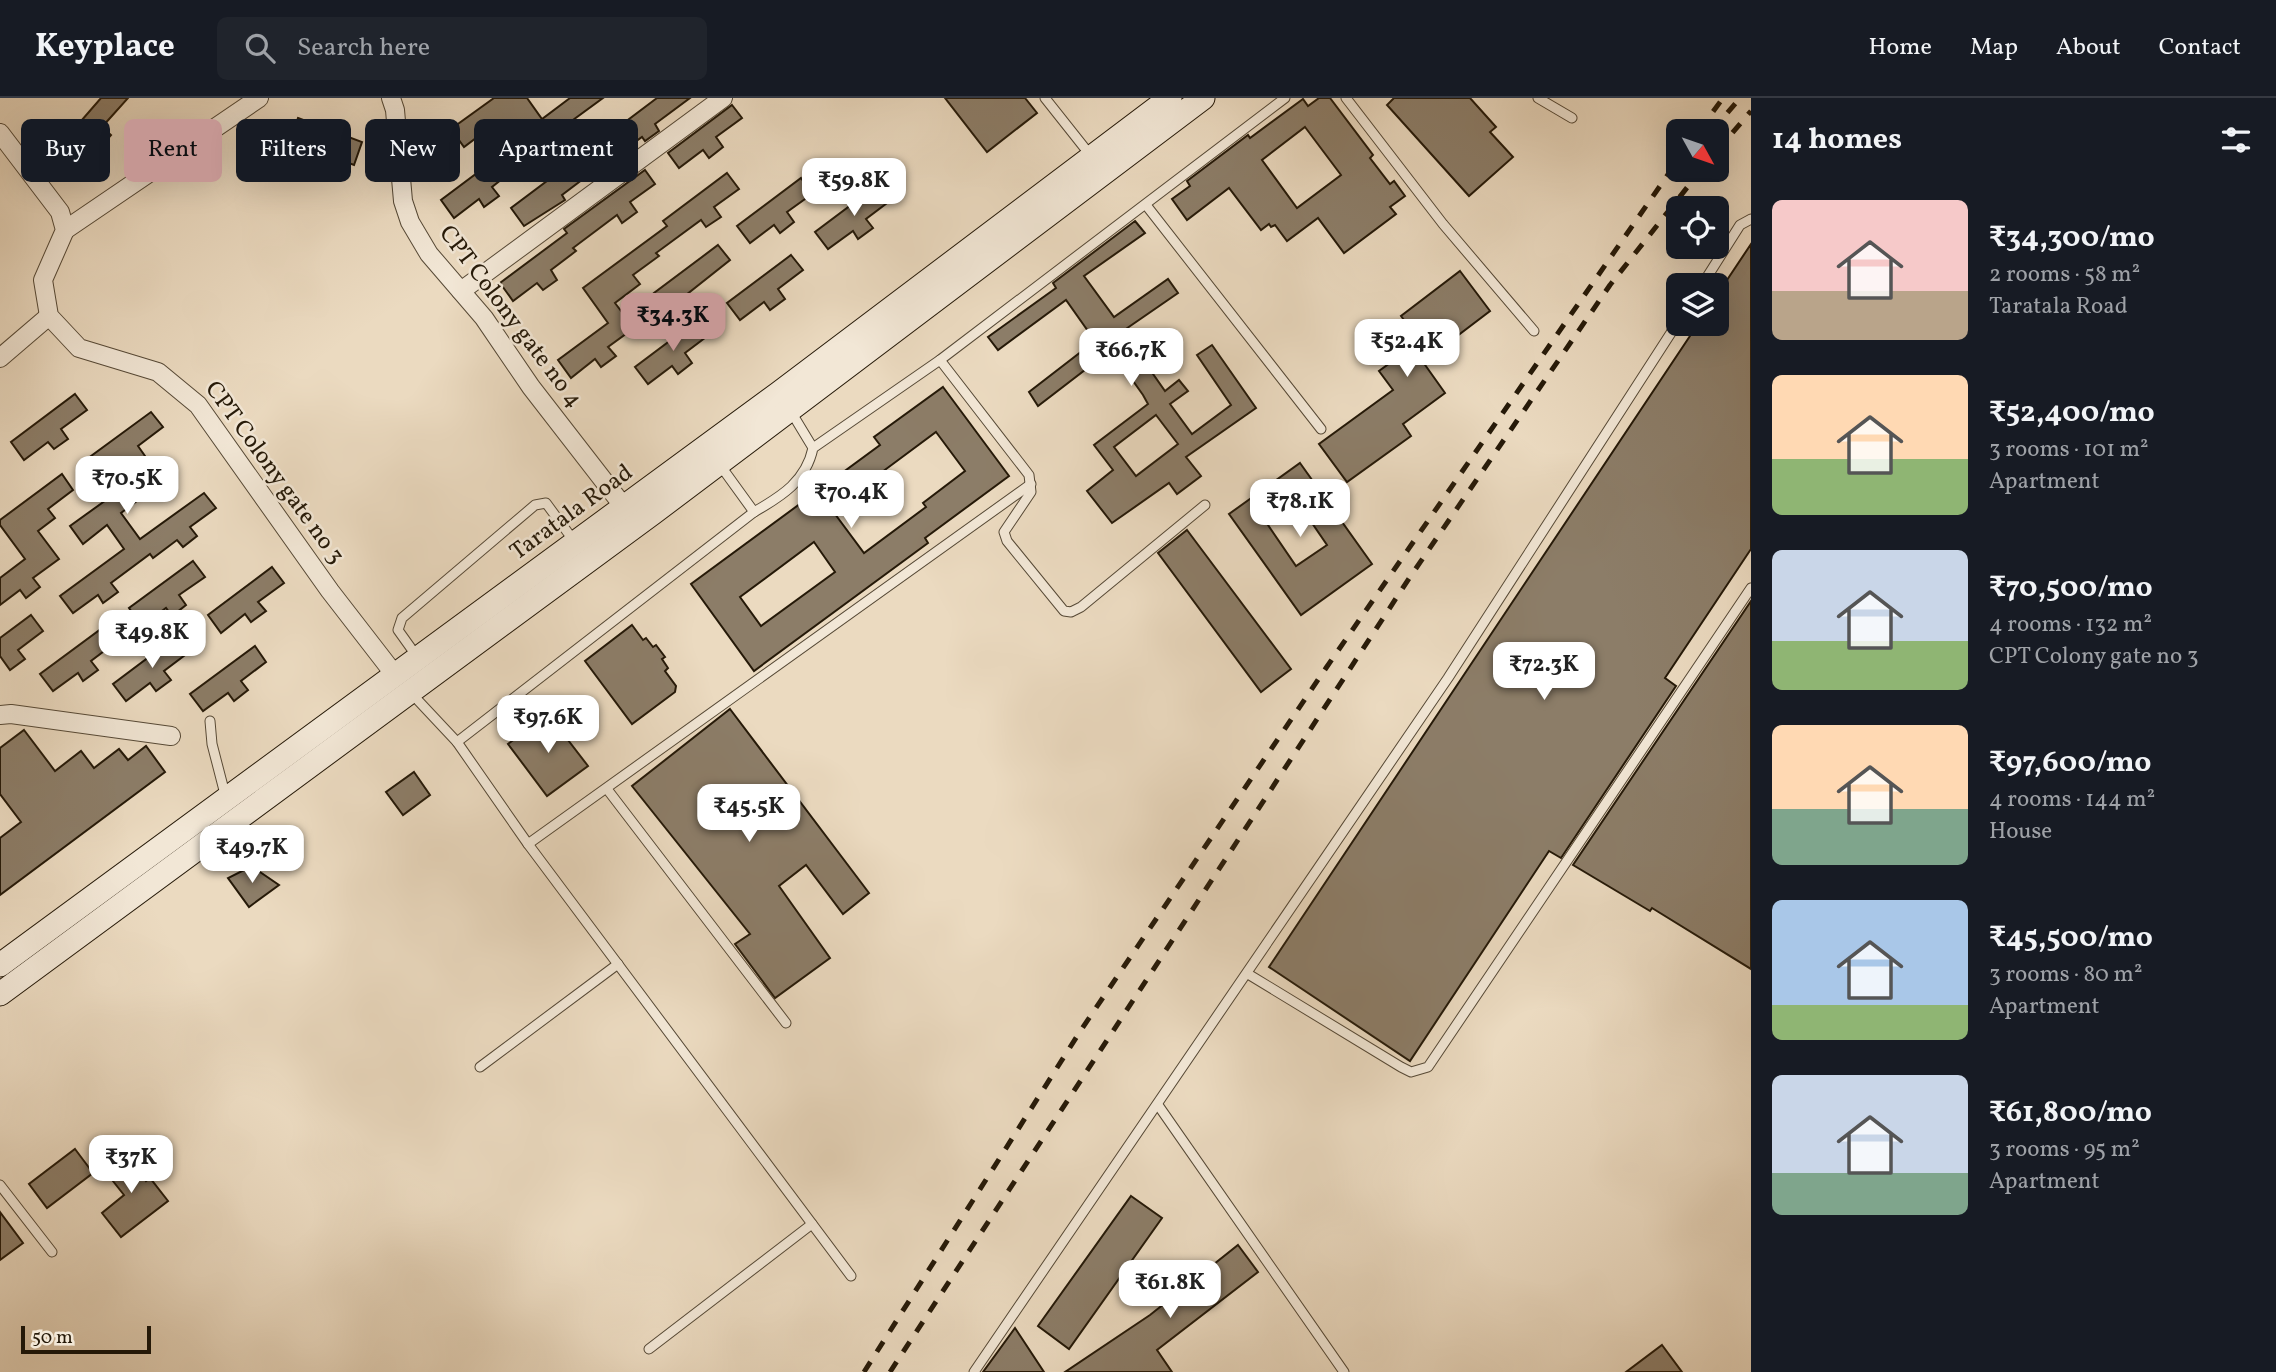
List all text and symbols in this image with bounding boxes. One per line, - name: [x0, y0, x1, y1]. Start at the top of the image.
- search box: [217, 17, 707, 80]
- text: Keyplace: [35, 25, 175, 71]
- icon: search: [241, 29, 279, 67]
- text: Search here: [297, 30, 430, 66]
- text: Home: [1868, 31, 1932, 65]
- text: Map: [1970, 31, 2018, 65]
- text: About: [2056, 31, 2121, 65]
- text: Contact: [2159, 31, 2241, 65]
- chip: Buy: [21, 119, 110, 182]
- chip: Rent: [124, 119, 222, 182]
- chip: Filters: [236, 119, 351, 182]
- chip: New: [365, 119, 460, 182]
- chip: Apartment: [474, 119, 638, 182]
- north arrow: [1666, 119, 1729, 182]
- map controls: [1666, 119, 1729, 336]
- text: 14 homes: [1772, 119, 1902, 161]
- icon: filters: [2217, 121, 2255, 159]
- pin: ₹59.8K: [797, 158, 911, 218]
- text: ₹59.8K: [818, 165, 890, 197]
- button: locate: [1666, 196, 1729, 259]
- text: ₹34,300/mo: [1989, 217, 2155, 259]
- street label: CPT Colony gate no 4: [430, 219, 590, 415]
- icon: home: [1828, 228, 1912, 312]
- text: 2 rooms · 58 m²: [1989, 259, 2140, 291]
- button: layers: [1666, 273, 1729, 336]
- text: Taratala Road: [1989, 291, 2128, 323]
- pin: ₹34.3K: [616, 294, 730, 353]
- text: ₹34.3K: [637, 300, 709, 332]
- pin: ₹52.4K: [1350, 320, 1464, 379]
- text: ₹52.4K: [1371, 326, 1443, 358]
- pin: ₹66.7K: [1074, 328, 1188, 388]
- text: ₹66.7K: [1095, 335, 1167, 367]
- street label: CPT Colony gate no 3: [196, 375, 352, 571]
- text: ₹52,400/mo: [1989, 392, 2155, 434]
- icon: home: [1828, 403, 1912, 487]
- text: 3 rooms · 101 m²: [1989, 434, 2149, 466]
- pin: ₹70.5K: [70, 456, 184, 516]
- street label: Taratala Road: [503, 457, 641, 569]
- text: ₹70.5K: [91, 463, 163, 495]
- text: Apartment: [1989, 466, 2100, 498]
- pin: ₹70.4K: [794, 470, 908, 530]
- text: ₹70.4K: [814, 477, 888, 509]
- pin: ₹78.1K: [1243, 480, 1357, 539]
- text: ₹78.1K: [1266, 486, 1334, 518]
- text: ₹70,500/mo: [1989, 567, 2153, 609]
- icon: home: [1828, 578, 1912, 662]
- text: 4 rooms · 132 m²: [1989, 609, 2152, 641]
- pin: ₹49.8K: [95, 610, 209, 670]
- text: ₹49.8K: [115, 617, 189, 649]
- text: CPT Colony gate no 3: [1989, 641, 2199, 673]
- pin: ₹72.3K: [1487, 642, 1601, 702]
- text: ₹72.3K: [1509, 649, 1579, 681]
- pin: ₹97.6K: [491, 696, 605, 755]
- text: ₹97.6K: [513, 702, 583, 734]
- text: ₹97,600/mo: [1989, 742, 2151, 784]
- icon: home: [1828, 753, 1912, 837]
- pin: ₹45.5K: [692, 784, 806, 844]
- text: 4 rooms · 144 m²: [1989, 784, 2155, 816]
- text: ₹45.5K: [713, 791, 785, 823]
- text: House: [1989, 816, 2052, 848]
- pin: ₹49.7K: [195, 826, 309, 885]
- text: ₹49.7K: [216, 832, 288, 864]
- text: ₹45,500/mo: [1989, 917, 2153, 959]
- icon: home: [1828, 928, 1912, 1012]
- text: 3 rooms · 80 m²: [1989, 959, 2142, 991]
- text: Apartment: [1989, 991, 2100, 1023]
- text: ₹61,800/mo: [1989, 1092, 2152, 1134]
- icon: home: [1828, 1103, 1912, 1187]
- text: 3 rooms · 95 m²: [1989, 1134, 2140, 1166]
- pin: ₹37K: [90, 1136, 172, 1195]
- text: ₹37K: [105, 1142, 157, 1174]
- text: Apartment: [1989, 1166, 2100, 1198]
- pin: ₹61.8K: [1113, 1260, 1227, 1320]
- text: ₹61.8K: [1135, 1267, 1205, 1299]
- scale bar: [21, 1323, 150, 1355]
- text: 50 m: [32, 1325, 73, 1351]

